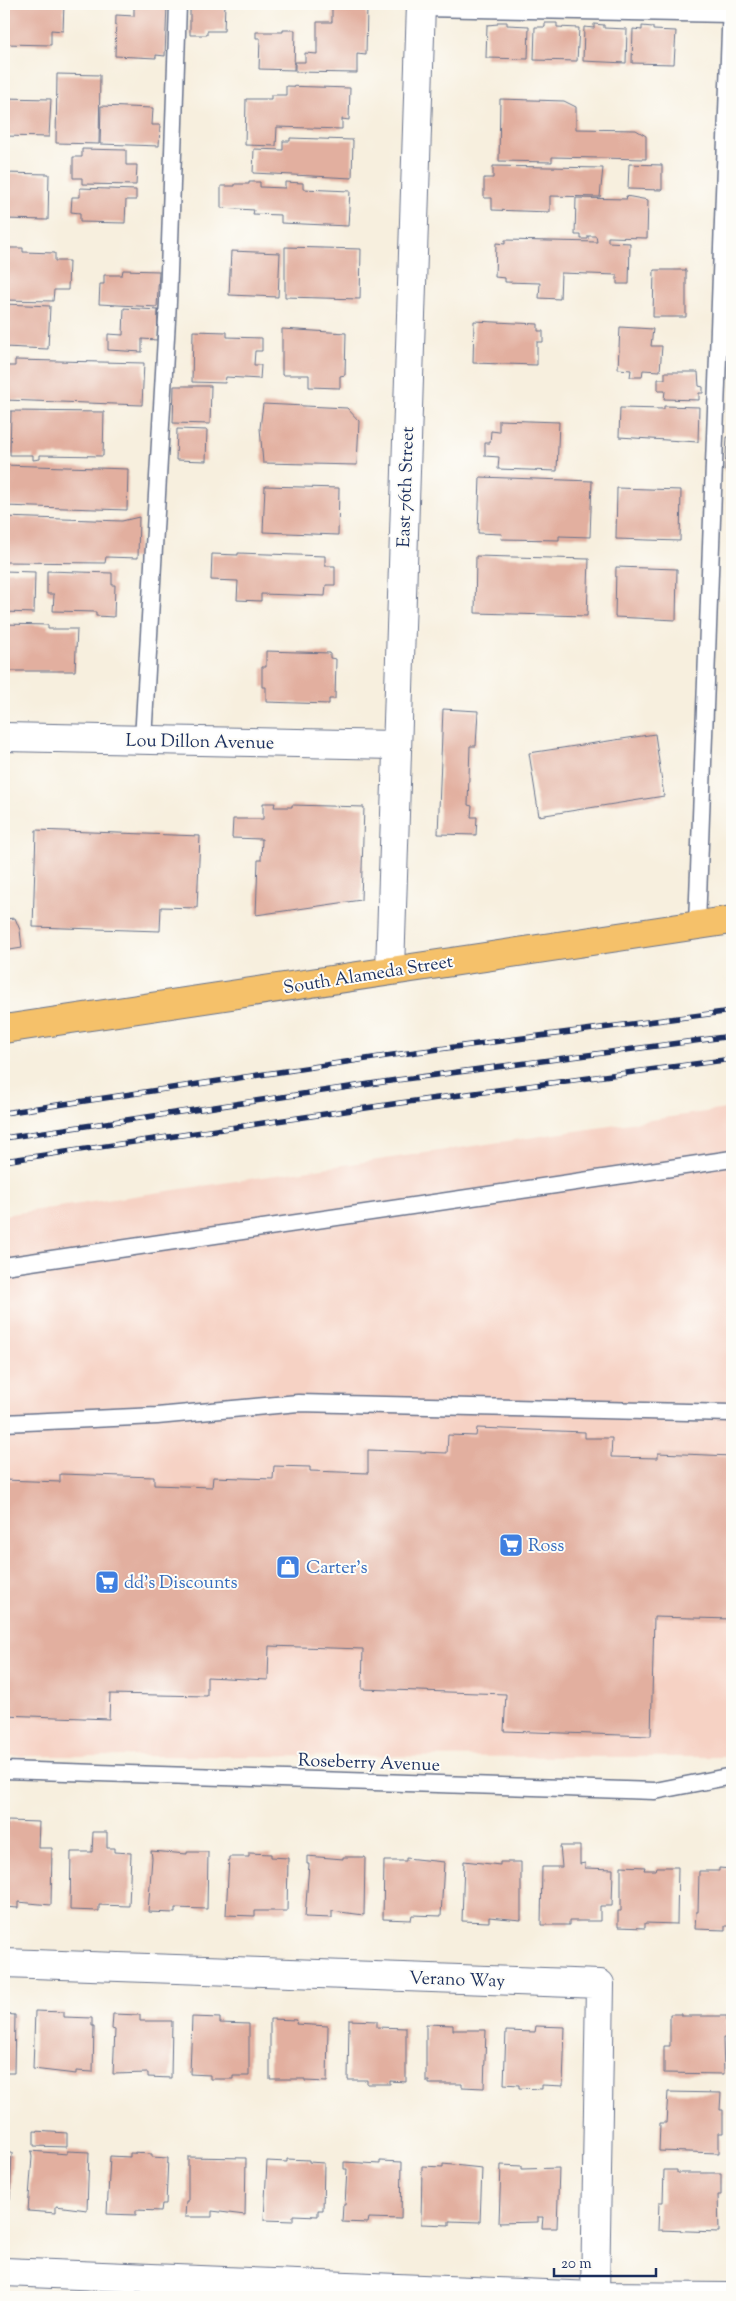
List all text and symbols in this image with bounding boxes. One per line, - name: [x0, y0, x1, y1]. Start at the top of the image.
- street label: East 76th Street: [392, 426, 422, 548]
- street label: Lou Dillon Avenue: [125, 729, 274, 757]
- street label: South Alameda Street: [282, 950, 455, 1002]
- supermarket icon: Ross: [498, 1532, 524, 1558]
- place label: Ross: [528, 1534, 564, 1560]
- shop icon: Carter's: [275, 1554, 301, 1580]
- place label: Carter's: [306, 1556, 368, 1582]
- supermarket icon: dd's Discounts: [94, 1569, 120, 1595]
- place label: dd's Discounts: [124, 1571, 238, 1597]
- street label: Roseberry Avenue: [297, 1749, 440, 1779]
- street label: Verano Way: [408, 1966, 506, 1996]
- scale bar: [554, 2246, 656, 2278]
- text: 20 m: [561, 2254, 592, 2275]

